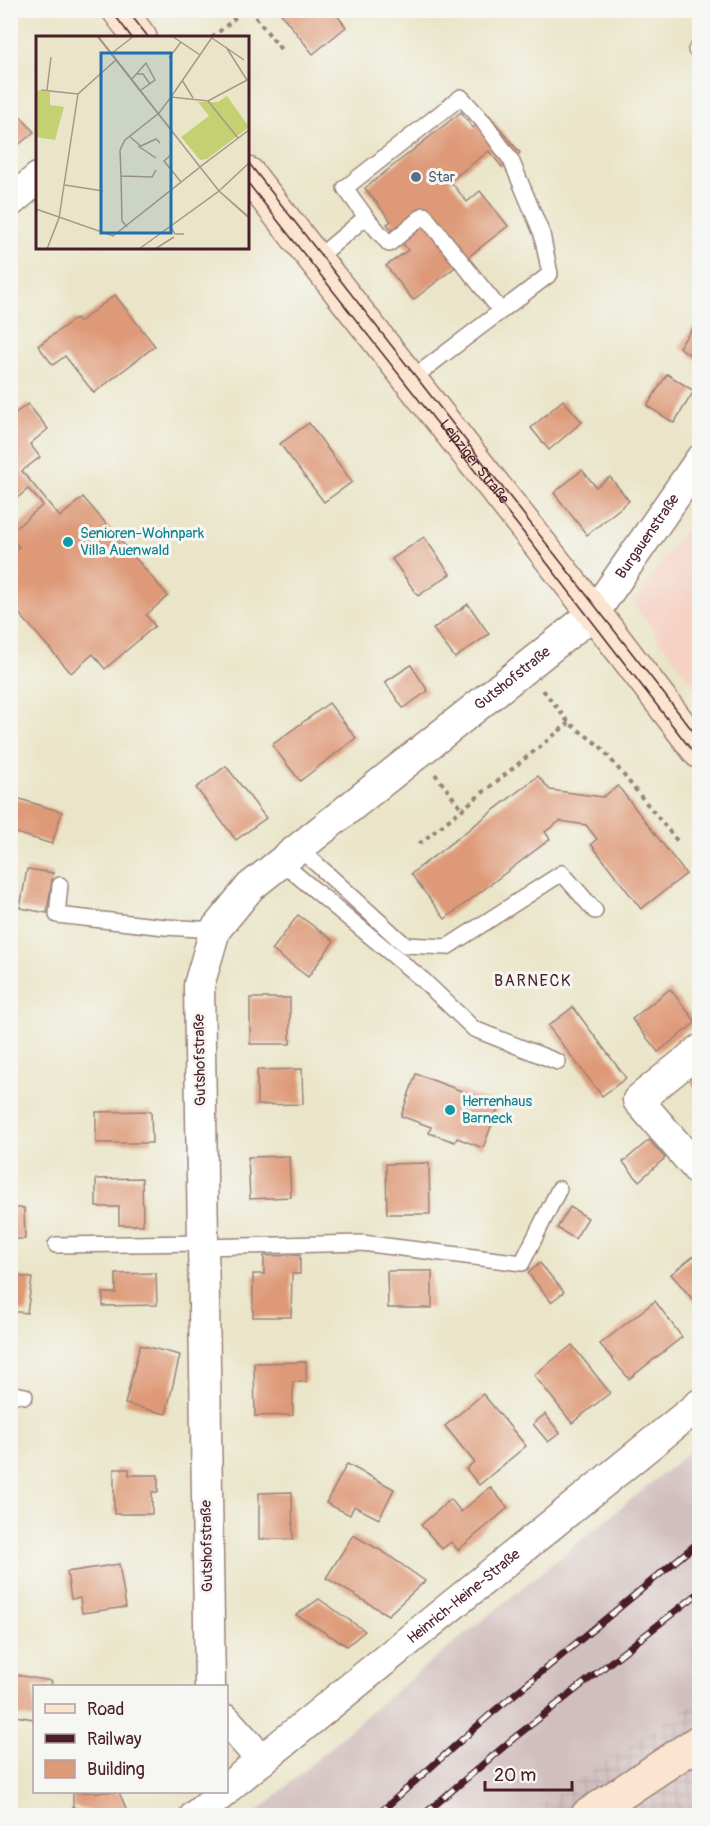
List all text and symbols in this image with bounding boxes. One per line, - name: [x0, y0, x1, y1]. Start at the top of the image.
- inset map: [36, 36, 249, 249]
- place label: Star: [428, 168, 456, 187]
- marker: Star: [409, 170, 423, 184]
- street label: Leipziger Straße: [435, 415, 514, 508]
- street label: Burgauenstraße: [611, 490, 684, 582]
- place label: Senioren-Wohnpark Villa Auenwald: [80, 524, 205, 560]
- marker: Senioren-Wohnpark Villa Auenwald: [61, 535, 75, 549]
- street label: Gutshofstraße: [470, 642, 555, 714]
- district label: BARNECK: [494, 971, 572, 991]
- street label: Gutshofstraße: [190, 1013, 210, 1106]
- place label: Herrenhaus Barneck: [462, 1092, 533, 1128]
- marker: Herrenhaus Barneck: [443, 1103, 457, 1117]
- street label: Gutshofstraße: [197, 1499, 217, 1592]
- street label: Heinrich-Heine-Straße: [403, 1544, 524, 1648]
- legend: [33, 1685, 228, 1793]
- text: Road: [87, 1698, 124, 1721]
- text: Railway: [87, 1728, 142, 1751]
- scale bar: [485, 1754, 572, 1792]
- text: Building: [87, 1758, 145, 1781]
- text: 20 m: [494, 1764, 536, 1787]

